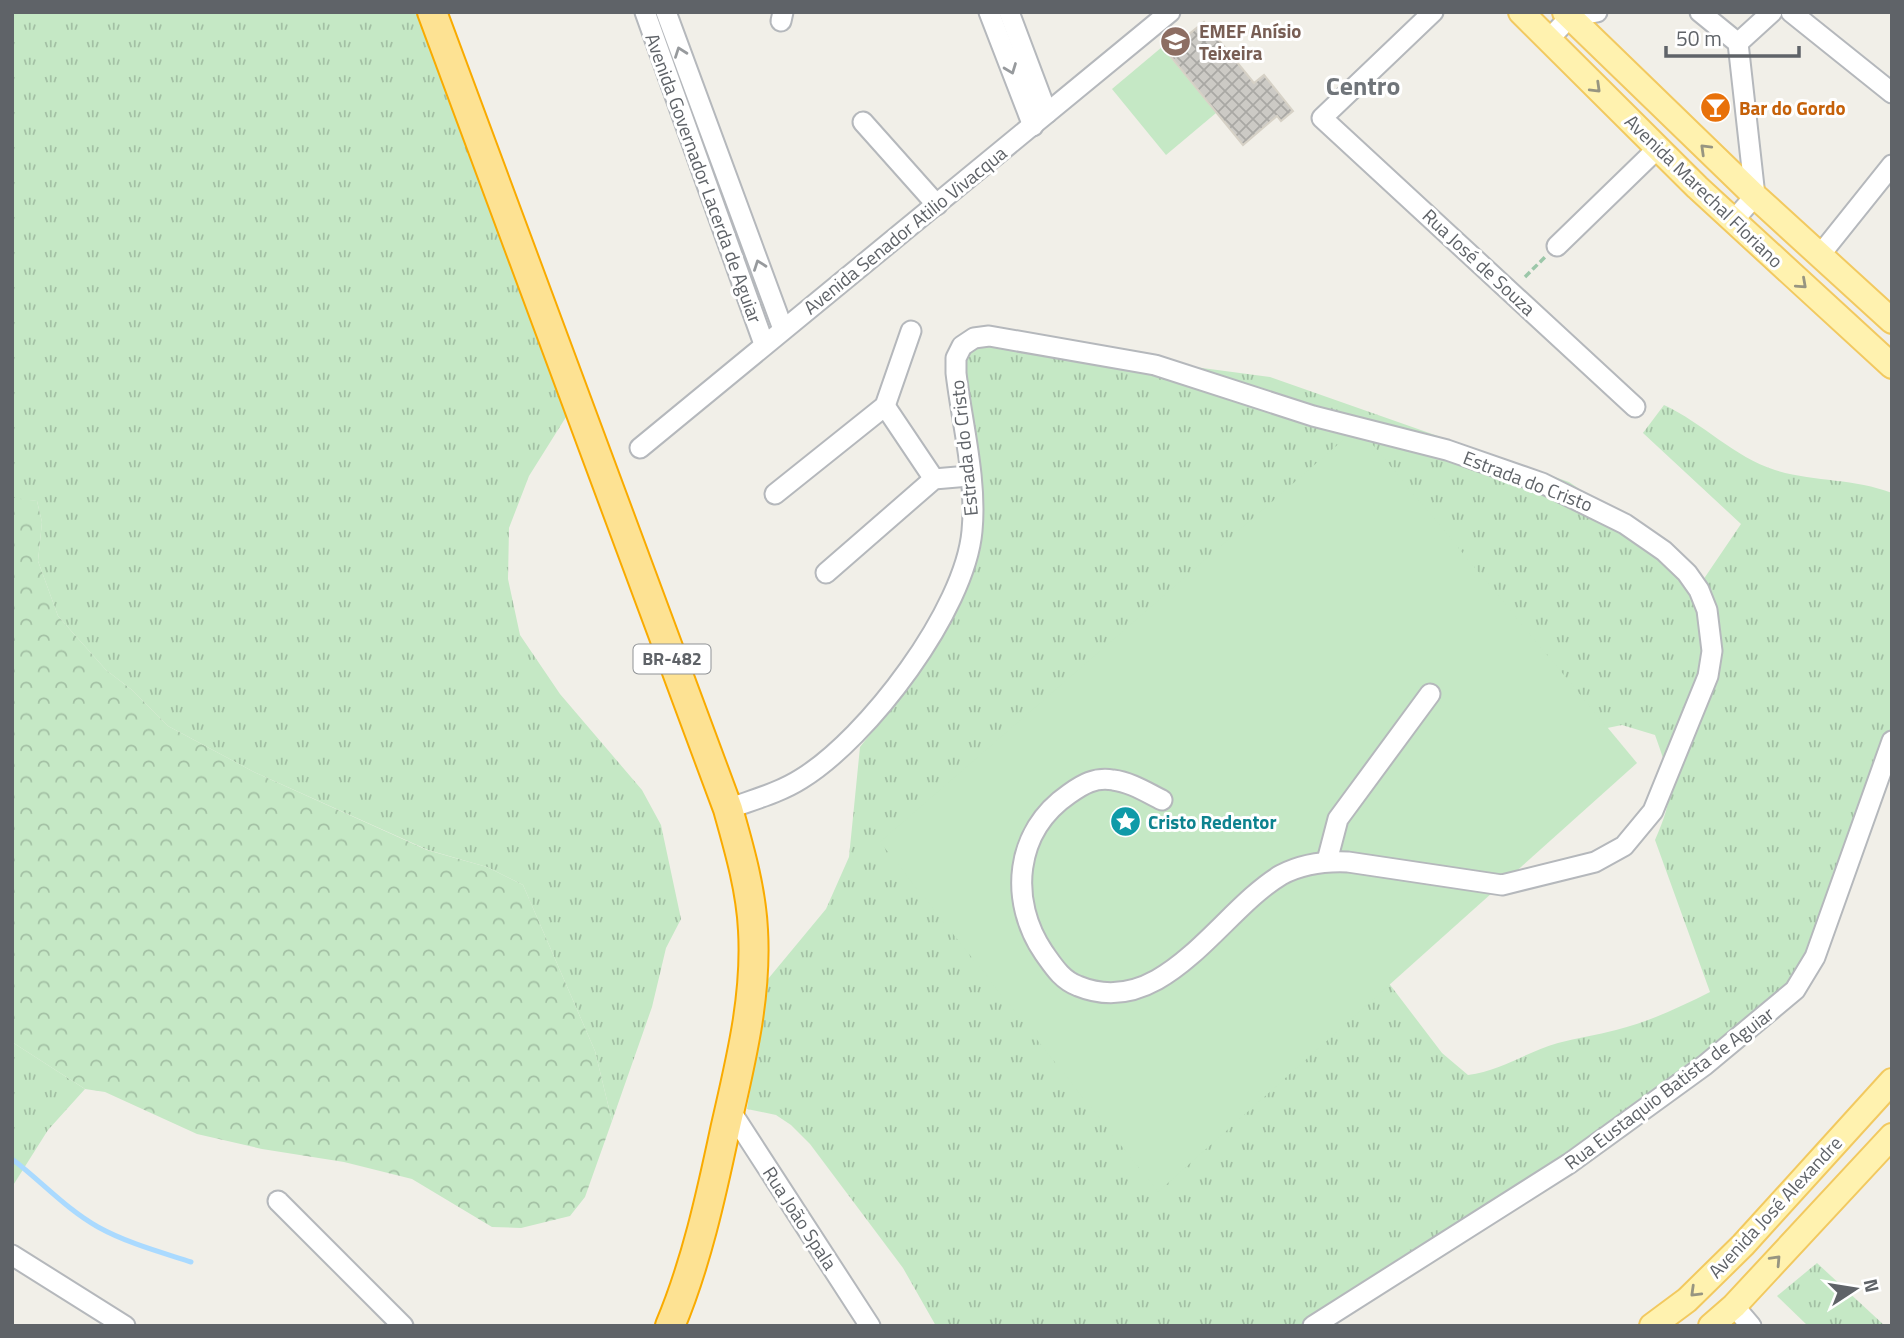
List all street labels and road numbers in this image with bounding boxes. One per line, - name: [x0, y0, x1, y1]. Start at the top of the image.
- street label: Avenida Governador Lacerda de Aguiar: [638, 29, 771, 327]
- street label: Avenida Marechal Floriano: [1619, 107, 1790, 274]
- street label: Avenida Senador Atilio Vivacqua: [797, 138, 1013, 321]
- street label: Rua José de Souza: [1416, 201, 1543, 322]
- street label: Estrada do Cristo: [942, 379, 985, 518]
- street label: Estrada do Cristo: [1459, 443, 1597, 519]
- road number: BR-482: [634, 644, 710, 674]
- street label: Rua Eustaquio Batista de Aguiar: [1558, 999, 1780, 1176]
- street label: Avenida José Alexandre: [1701, 1129, 1848, 1284]
- street label: Rua João Spala: [756, 1160, 845, 1276]

